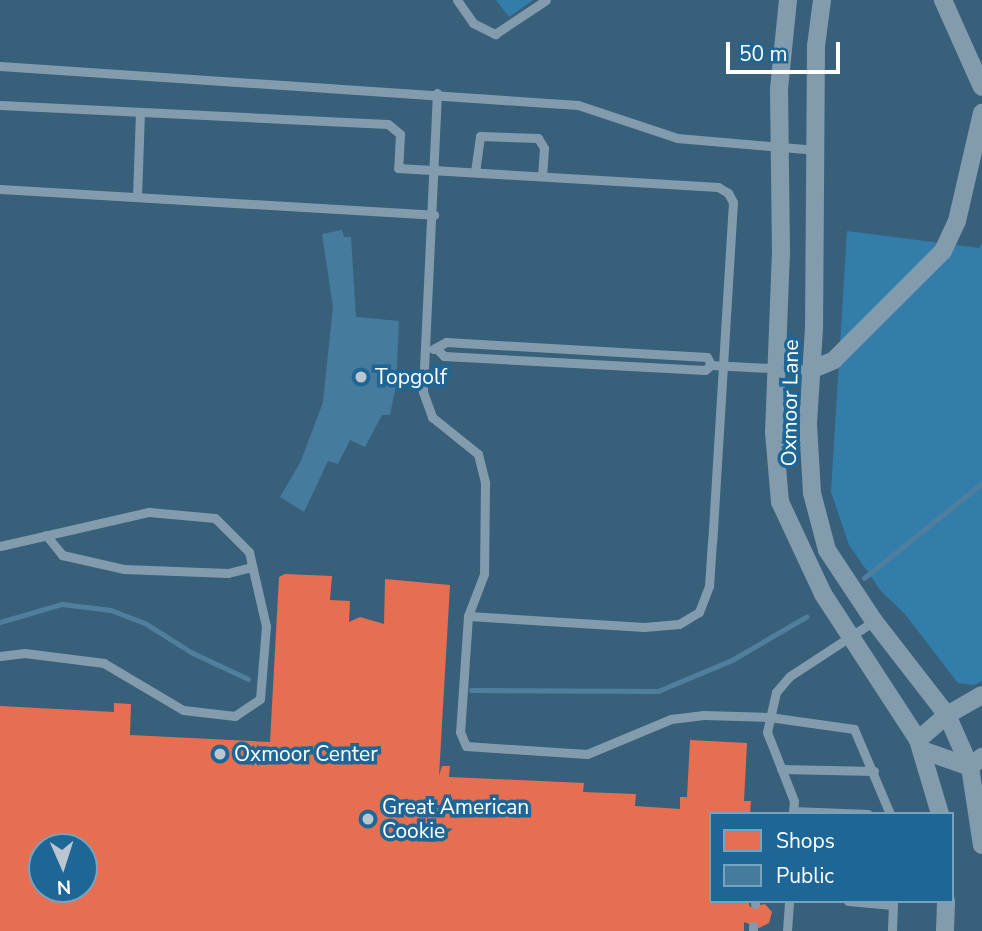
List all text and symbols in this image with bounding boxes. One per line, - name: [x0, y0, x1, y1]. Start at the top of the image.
- scale bar: [730, 28, 844, 72]
- text: 50 m: [739, 40, 788, 68]
- street label: Oxmoor Lane: [776, 339, 804, 467]
- place label: Topgolf: [375, 364, 447, 390]
- marker: Topgolf: [353, 369, 369, 385]
- place label: Oxmoor Center: [234, 741, 378, 767]
- marker: Oxmoor Center: [212, 746, 228, 762]
- place label: Great American Cookie: [382, 794, 529, 844]
- marker: Great American Cookie: [360, 811, 376, 827]
- legend: [709, 812, 954, 903]
- text: Shops: [776, 827, 835, 855]
- north arrow: [28, 833, 98, 903]
- text: Public: [776, 862, 834, 890]
- text: N: [56, 874, 72, 900]

